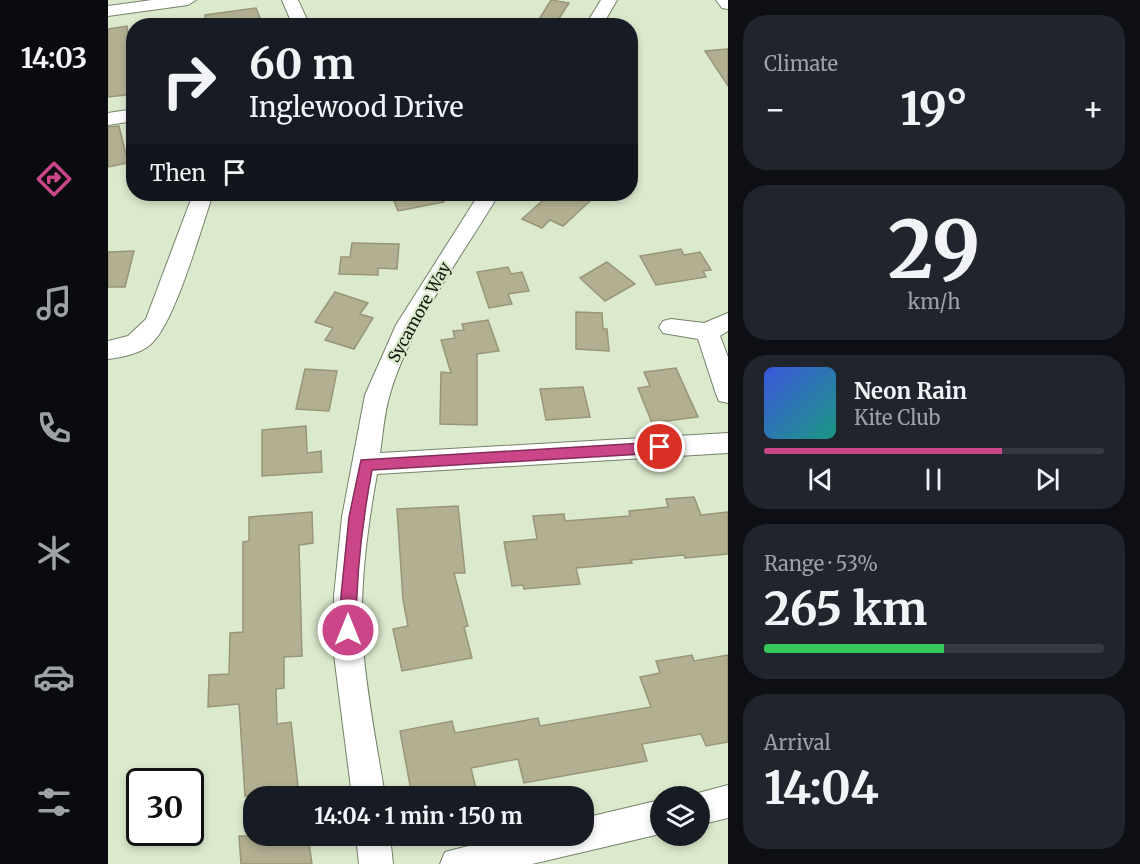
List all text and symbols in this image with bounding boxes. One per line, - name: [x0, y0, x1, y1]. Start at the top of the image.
- text: 60 m: [249, 38, 355, 90]
- text: 14:03: [21, 41, 87, 75]
- icon: right: [150, 42, 228, 120]
- text: Climate: [764, 51, 838, 76]
- text: 19°: [900, 81, 968, 137]
- text: −: [764, 89, 786, 130]
- text: +: [1082, 89, 1104, 130]
- text: Inglewood Drive: [249, 90, 464, 124]
- icon: arrive: [218, 156, 251, 189]
- icon: directions: [33, 158, 75, 200]
- text: Then: [150, 159, 206, 187]
- text: 29: [888, 201, 980, 299]
- street label: Sycamore Way: [383, 258, 455, 366]
- icon: music: [33, 282, 75, 324]
- text: km/h: [908, 289, 960, 314]
- text: Neon Rain: [854, 377, 967, 405]
- text: Kite Club: [854, 405, 940, 430]
- icon: phone: [33, 407, 75, 449]
- pin: [634, 421, 685, 472]
- icon: arrive: [643, 430, 676, 463]
- icon: previous: [804, 463, 837, 496]
- icon: pause: [917, 463, 950, 496]
- icon: next: [1031, 463, 1064, 496]
- icon: climate: [33, 532, 75, 574]
- text: Range · 53%: [764, 551, 878, 576]
- text: 265 km: [764, 581, 927, 637]
- position arrow: [316, 598, 380, 662]
- icon: car: [33, 656, 75, 698]
- text: Arrival: [764, 730, 831, 755]
- text: 14:04: [764, 760, 879, 816]
- speed limit sign: 30: [126, 768, 204, 846]
- icon: filters: [33, 781, 75, 823]
- map controls: [650, 786, 710, 846]
- button: layers: [650, 786, 710, 846]
- text: 14:04 · 1 min · 150 m: [314, 802, 523, 830]

